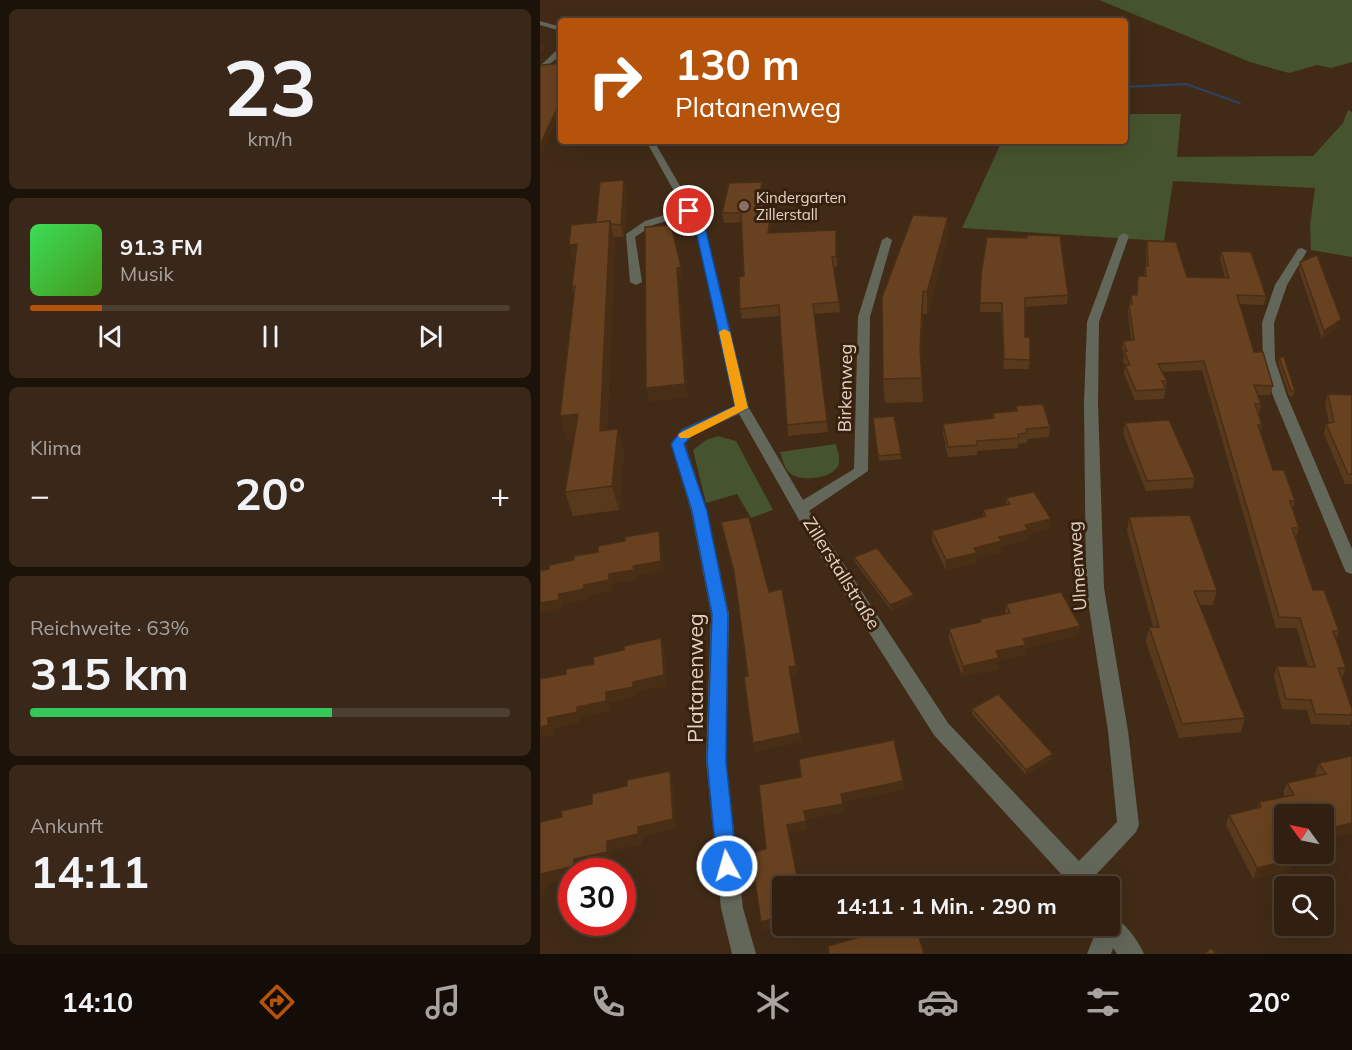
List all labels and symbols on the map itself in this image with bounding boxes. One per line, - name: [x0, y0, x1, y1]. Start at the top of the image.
- pin: [663, 185, 714, 236]
- place label: Kindergarten Zillerstall: [756, 188, 846, 224]
- marker: Kindergarten Zillerstall: [737, 199, 751, 213]
- street label: Birkenweg: [833, 344, 857, 432]
- street label: Zillerstallstraße: [798, 513, 886, 633]
- street label: Ulmenweg: [1062, 520, 1092, 612]
- street label: Platanenweg: [682, 613, 708, 743]
- north arrow: [1274, 804, 1334, 864]
- position arrow: [695, 834, 759, 898]
- speed limit sign: 30: [558, 858, 636, 936]

